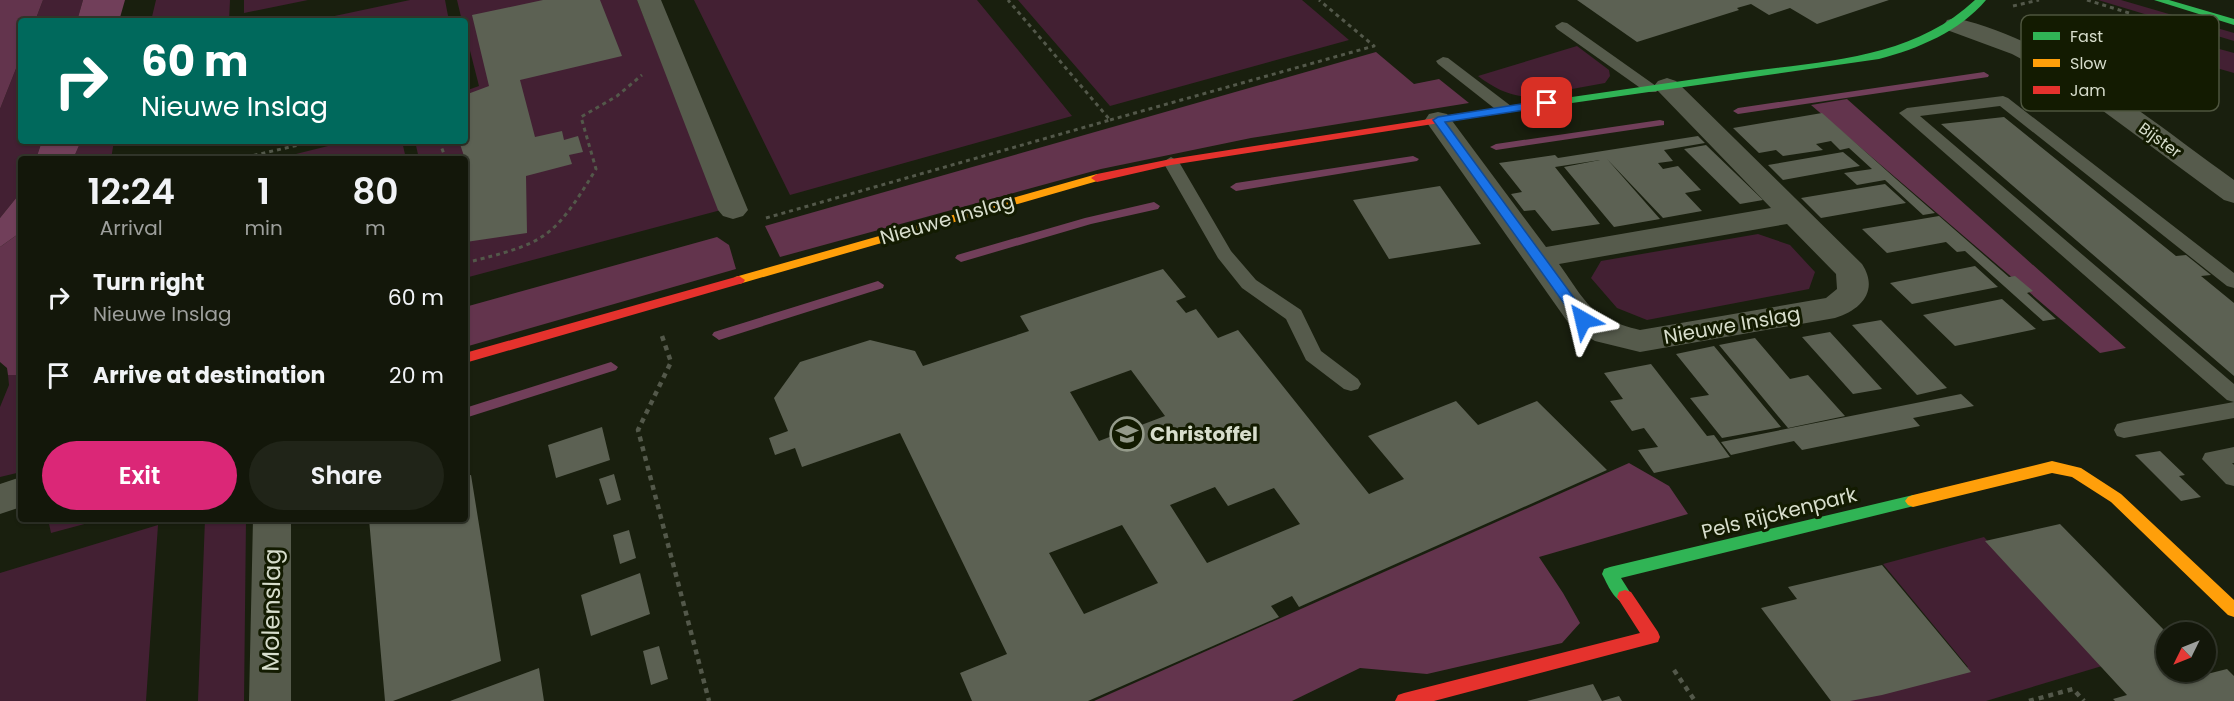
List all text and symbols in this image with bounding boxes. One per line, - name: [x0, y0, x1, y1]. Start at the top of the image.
- legend: [2021, 15, 2219, 111]
- text: Fast: [2070, 25, 2103, 48]
- text: 60 m: [141, 32, 249, 91]
- icon: right: [42, 42, 120, 120]
- text: Slow: [2070, 52, 2107, 75]
- pin: [1521, 77, 1572, 128]
- text: Jam: [2070, 79, 2106, 102]
- icon: arrive: [1530, 86, 1563, 119]
- text: Nieuwe Inslag: [141, 88, 328, 125]
- street label: Bijster: [2134, 117, 2186, 163]
- text: 12:24: [87, 166, 175, 217]
- text: 1: [257, 166, 270, 217]
- text: 80: [352, 166, 399, 217]
- street label: Nieuwe Inslag: [877, 186, 1017, 252]
- text: Arrival: [100, 214, 163, 242]
- text: min: [244, 214, 283, 242]
- text: m: [365, 214, 386, 242]
- text: Turn right: [93, 267, 204, 298]
- icon: right: [42, 281, 75, 314]
- text: 60 m: [388, 282, 444, 313]
- position arrow: [1551, 288, 1615, 352]
- street label: Nieuwe Inslag: [1661, 299, 1803, 351]
- text: Nieuwe Inslag: [93, 300, 231, 328]
- icon: arrive: [42, 359, 75, 392]
- text: Arrive at destination: [93, 360, 325, 391]
- text: 20 m: [389, 360, 444, 391]
- school or university icon: Christoffel: [1109, 416, 1145, 452]
- place label: Christoffel: [1150, 420, 1258, 448]
- button: Exit: [42, 441, 237, 510]
- button: Share: [249, 441, 444, 510]
- street label: Pels Rijckenpark: [1698, 480, 1860, 546]
- street label: Molenslag: [253, 548, 289, 672]
- north arrow: [2156, 622, 2216, 682]
- map controls: [2156, 622, 2216, 682]

